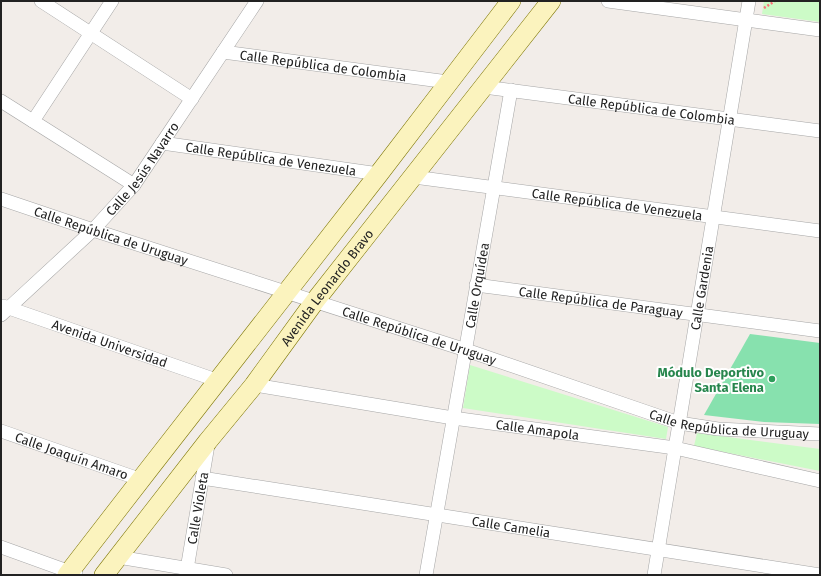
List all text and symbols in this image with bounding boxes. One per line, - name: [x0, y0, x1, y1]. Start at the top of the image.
- street label: Calle República de Colombia: [239, 47, 407, 84]
- street label: Calle República de Colombia: [567, 91, 736, 127]
- street label: Calle Jesús Navarro: [103, 119, 182, 219]
- street label: Calle República de Venezuela: [185, 139, 357, 178]
- street label: Calle República de Venezuela: [531, 185, 704, 223]
- street label: Calle República de Uruguay: [32, 203, 191, 268]
- street label: Avenida Leonardo Bravo: [278, 226, 376, 349]
- street label: Calle Orquídea: [462, 241, 492, 329]
- street label: Calle Gardenia: [687, 245, 716, 331]
- street label: Calle República de Paraguay: [518, 283, 684, 320]
- street label: Calle República de Uruguay: [340, 303, 499, 368]
- street label: Avenida Universidad: [50, 316, 169, 370]
- place label: Módulo Deportivo Santa Elena: [657, 365, 764, 395]
- marker: Módulo Deportivo Santa Elena: [767, 374, 777, 384]
- street label: Calle República de Uruguay: [648, 406, 810, 441]
- street label: Calle Amapola: [495, 416, 580, 442]
- street label: Calle Joaquín Amaro: [13, 429, 130, 482]
- street label: Calle Violeta: [184, 471, 211, 545]
- street label: Calle Camelia: [471, 513, 552, 540]

